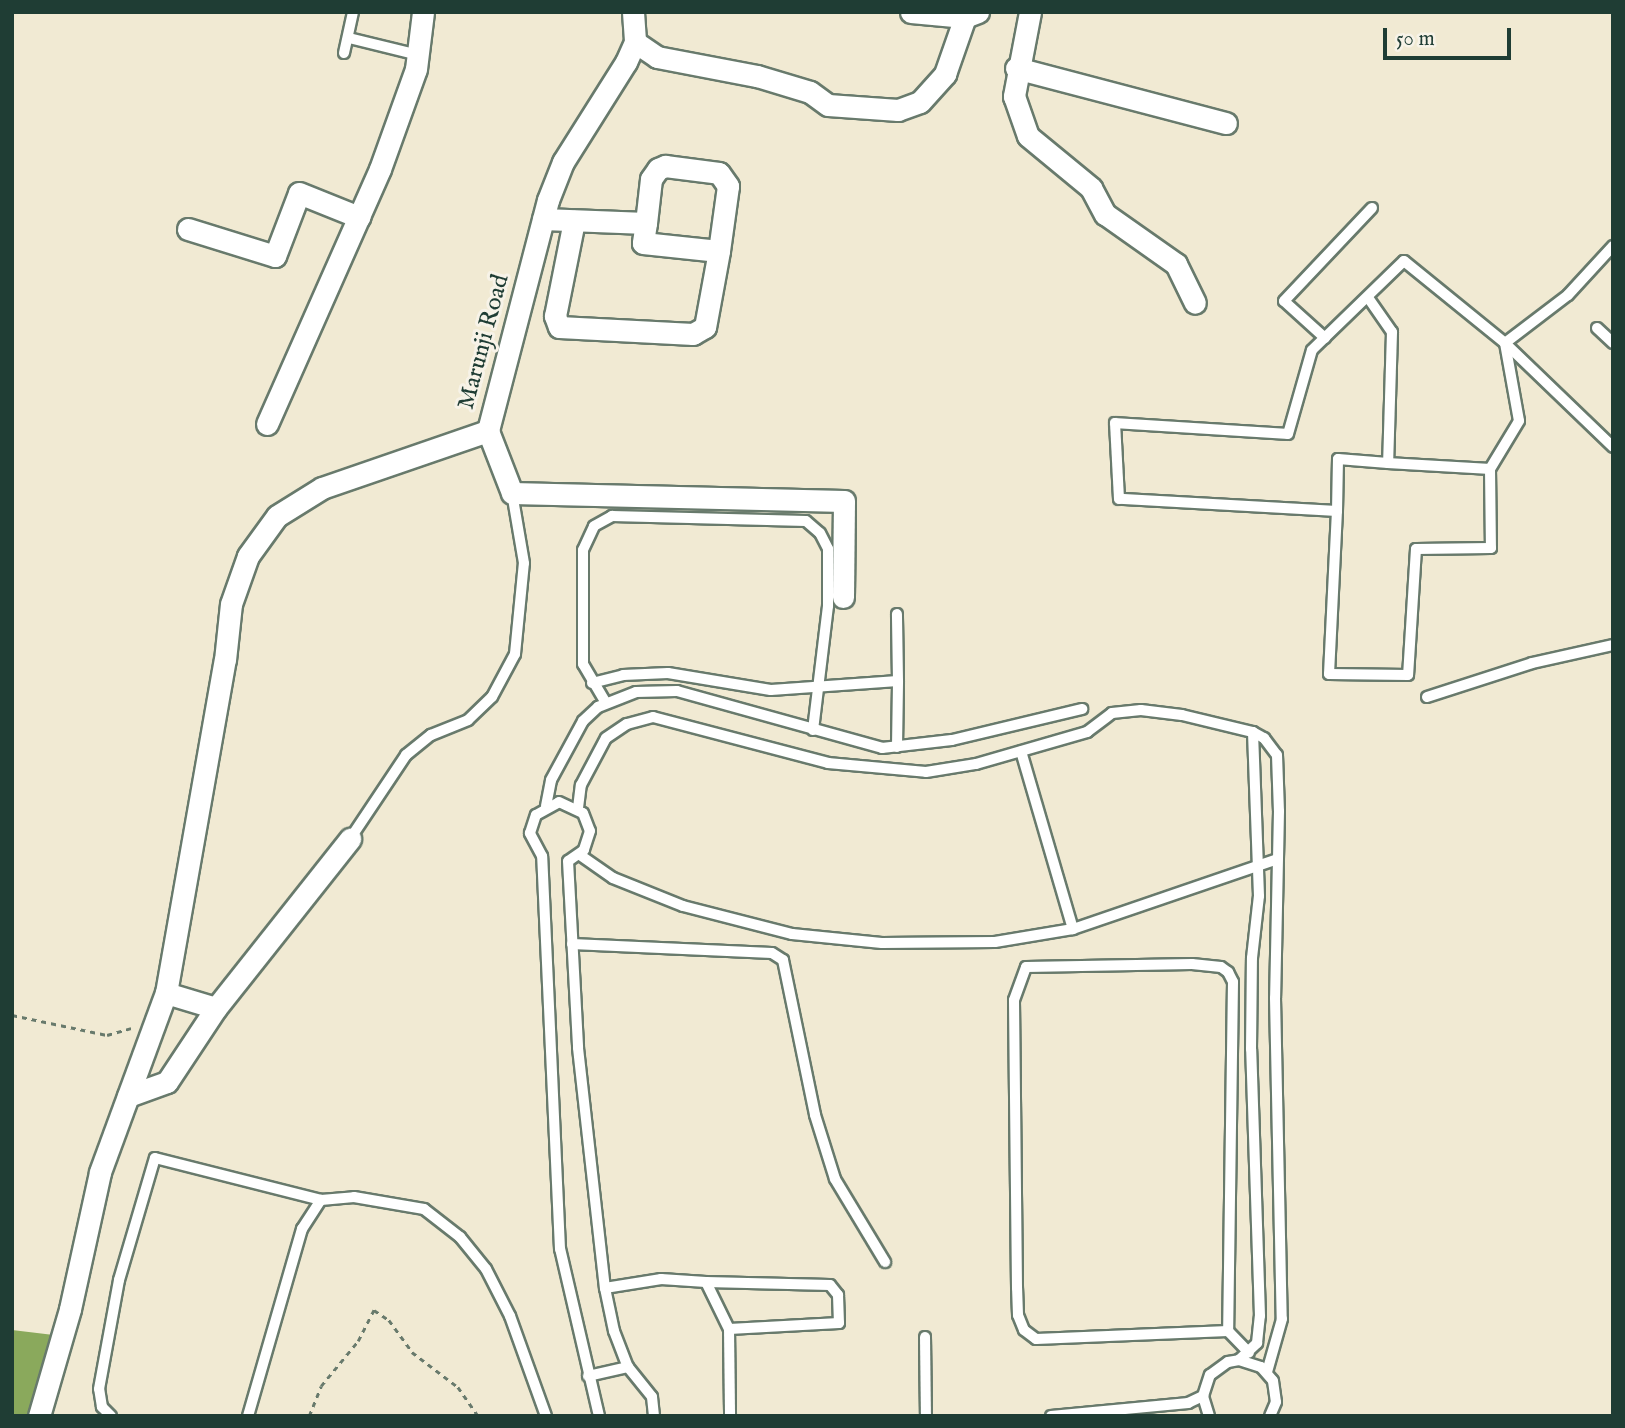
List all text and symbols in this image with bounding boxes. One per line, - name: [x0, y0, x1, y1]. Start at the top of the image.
- scale bar: [1387, 14, 1515, 58]
- text: 50 m: [1396, 26, 1435, 53]
- street label: Marunji Road: [452, 271, 516, 413]

